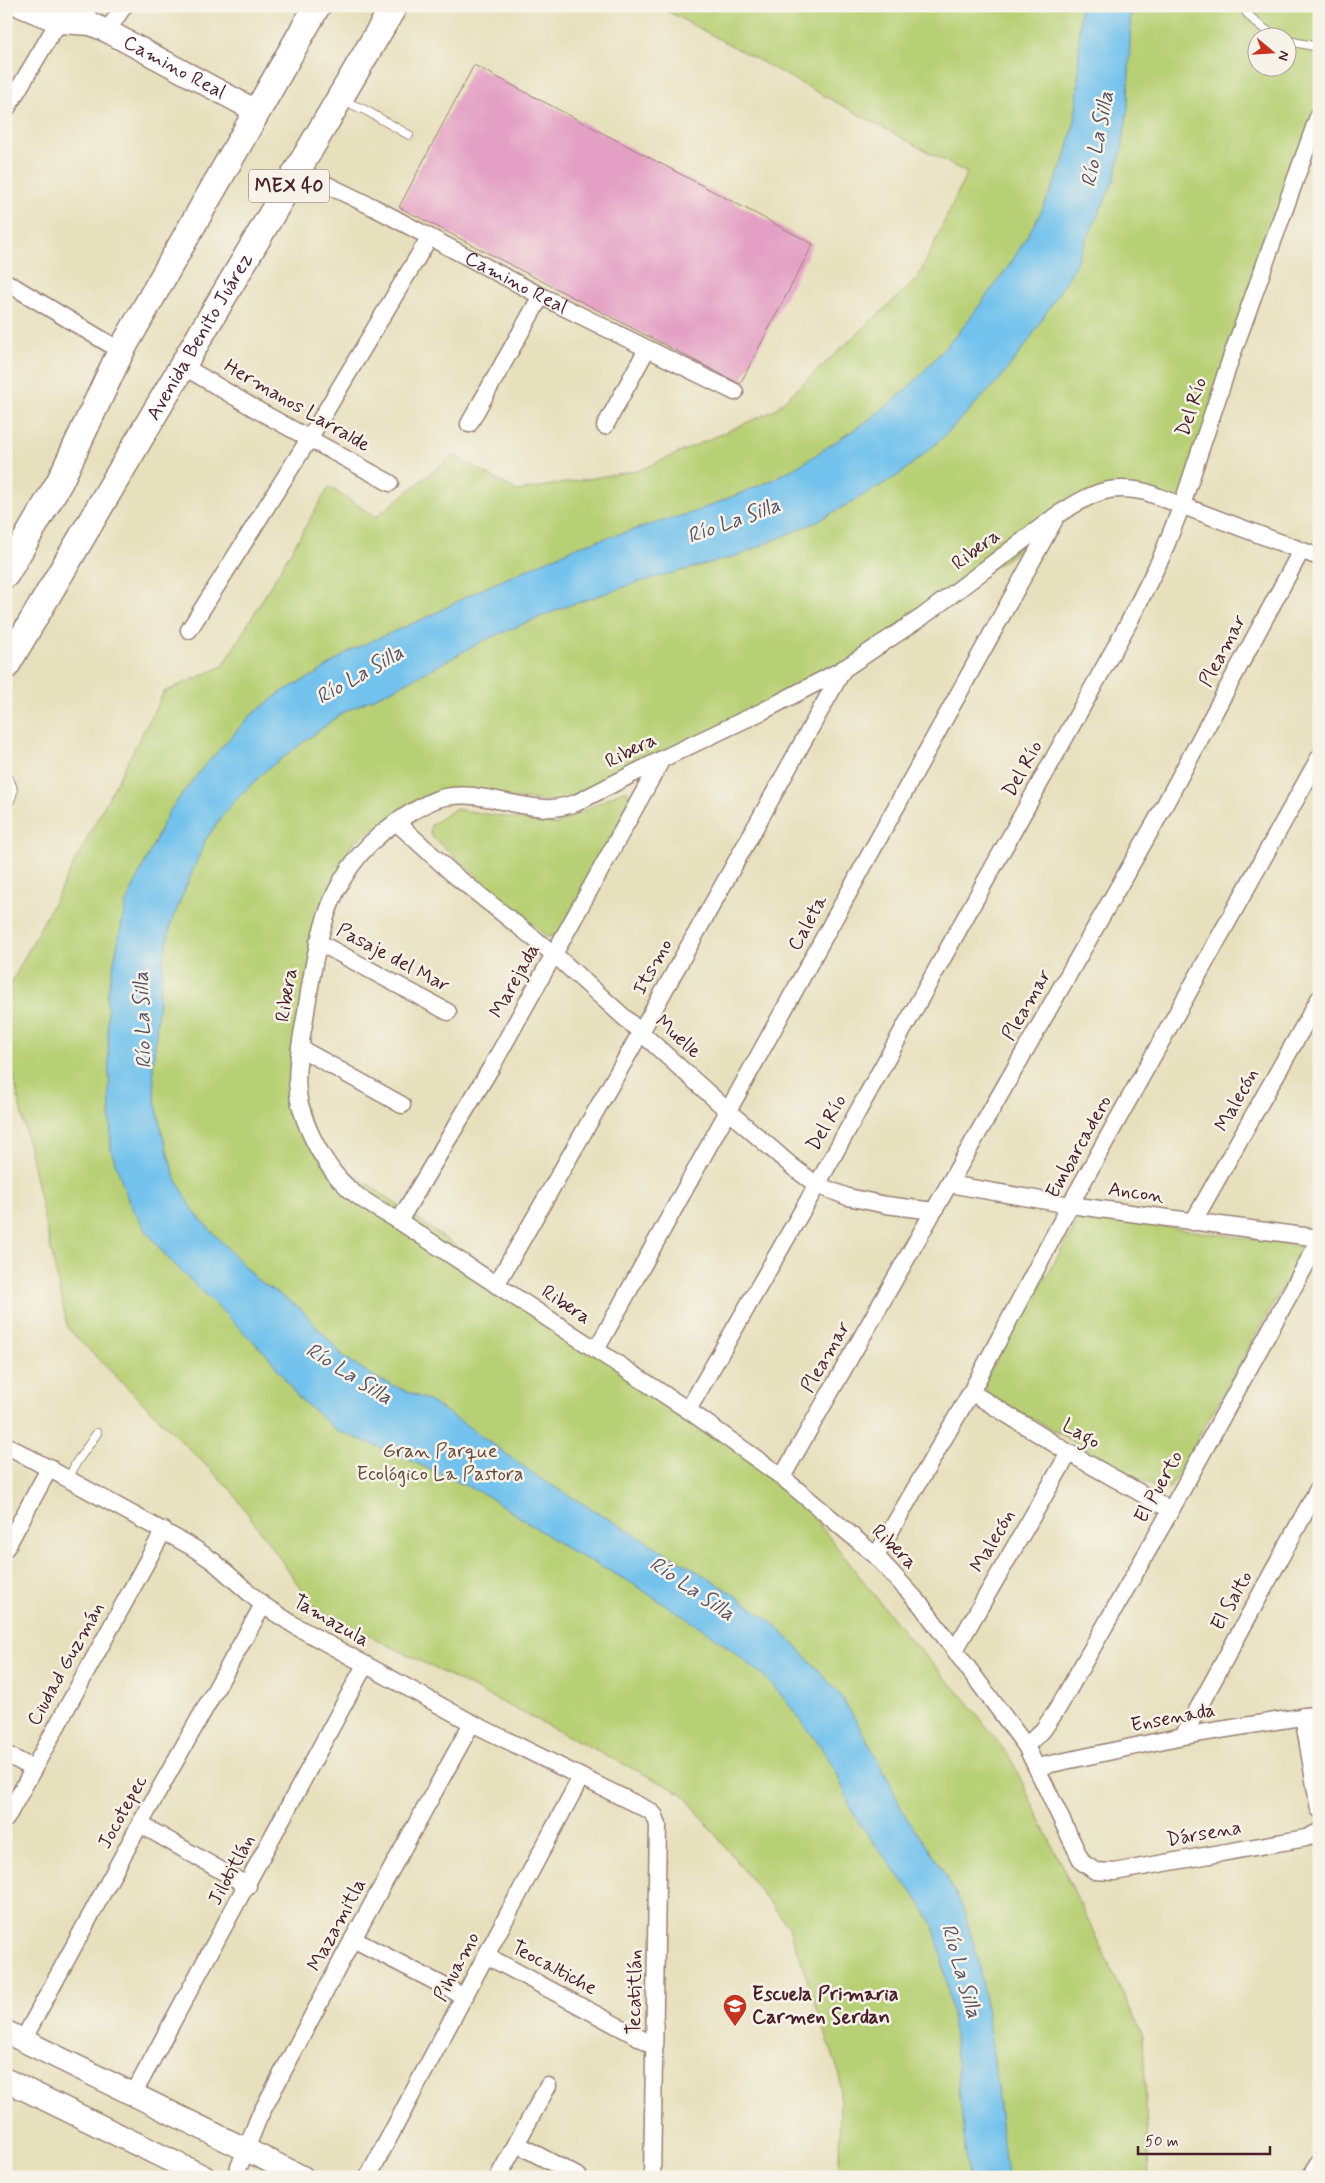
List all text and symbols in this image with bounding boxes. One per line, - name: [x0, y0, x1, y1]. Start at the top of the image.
- north arrow: [1248, 28, 1298, 78]
- street label: Camino Real: [118, 29, 231, 106]
- text: N: [1273, 48, 1293, 63]
- water label: Río La Silla: [1075, 88, 1121, 189]
- road number: MEX 40: [249, 170, 329, 202]
- street label: Camino Real: [460, 244, 572, 321]
- street label: Avenida Benito Juárez: [140, 248, 259, 425]
- street label: Hermanos Larralde: [219, 353, 375, 459]
- street label: Del Río: [1170, 374, 1214, 440]
- water label: Río La Silla: [684, 491, 785, 551]
- street label: Ribera: [946, 523, 1006, 577]
- street label: Pleamar: [1193, 610, 1253, 692]
- water label: Río La Silla: [311, 638, 409, 711]
- street label: Ribera: [601, 727, 661, 775]
- street label: Del Río: [996, 736, 1050, 802]
- street label: Caleta: [782, 889, 835, 956]
- street label: Pasaje del Mar: [332, 917, 454, 999]
- street label: Itsmo: [627, 934, 679, 1000]
- street label: Marejada: [483, 939, 547, 1023]
- street label: Pleamar: [996, 964, 1058, 1046]
- street label: Ribera: [269, 966, 305, 1024]
- water label: Río La Silla: [127, 971, 159, 1069]
- street label: Muelle: [649, 1009, 707, 1065]
- street label: Malecón: [1209, 1063, 1265, 1137]
- street label: Del Río: [800, 1090, 854, 1156]
- street label: Embarcadero: [1040, 1091, 1118, 1203]
- street label: Ancon: [1106, 1176, 1166, 1210]
- street label: Ribera: [536, 1279, 596, 1331]
- street label: Pleamar: [795, 1316, 857, 1398]
- water label: Río La Silla: [300, 1336, 398, 1412]
- street label: Lago: [1056, 1412, 1105, 1457]
- park label: Gran Parque Ecológico La Pastora: [356, 1438, 524, 1488]
- street label: El Puerto: [1128, 1446, 1190, 1528]
- street label: Malecón: [964, 1504, 1022, 1578]
- street label: Ribera: [865, 1518, 923, 1576]
- water label: Río La Silla: [644, 1550, 740, 1628]
- street label: El Salto: [1205, 1566, 1259, 1636]
- street label: Tamazula: [288, 1588, 374, 1654]
- street label: Ciudad Guzmán: [21, 1597, 111, 1731]
- street label: Ensenada: [1128, 1697, 1218, 1739]
- street label: Jocotepec: [92, 1770, 154, 1854]
- street label: Dársena: [1165, 1814, 1243, 1854]
- street label: Jilotitlán: [202, 1830, 262, 1910]
- street label: Mazamitla: [301, 1874, 373, 1976]
- water label: Río La Silla: [934, 1920, 988, 2022]
- street label: Pihuamo: [427, 1927, 487, 2007]
- street label: Teocaltiche: [506, 1934, 602, 2002]
- street label: Tecatitlán: [621, 1949, 649, 2035]
- place label: Escuela Primaria Carmen Serdan: [752, 1981, 899, 2031]
- school or university icon: Escuela Primaria Carmen Serdan: [722, 1993, 748, 2027]
- scale bar: [1138, 2123, 1270, 2155]
- text: 50 m: [1145, 2132, 1179, 2152]

